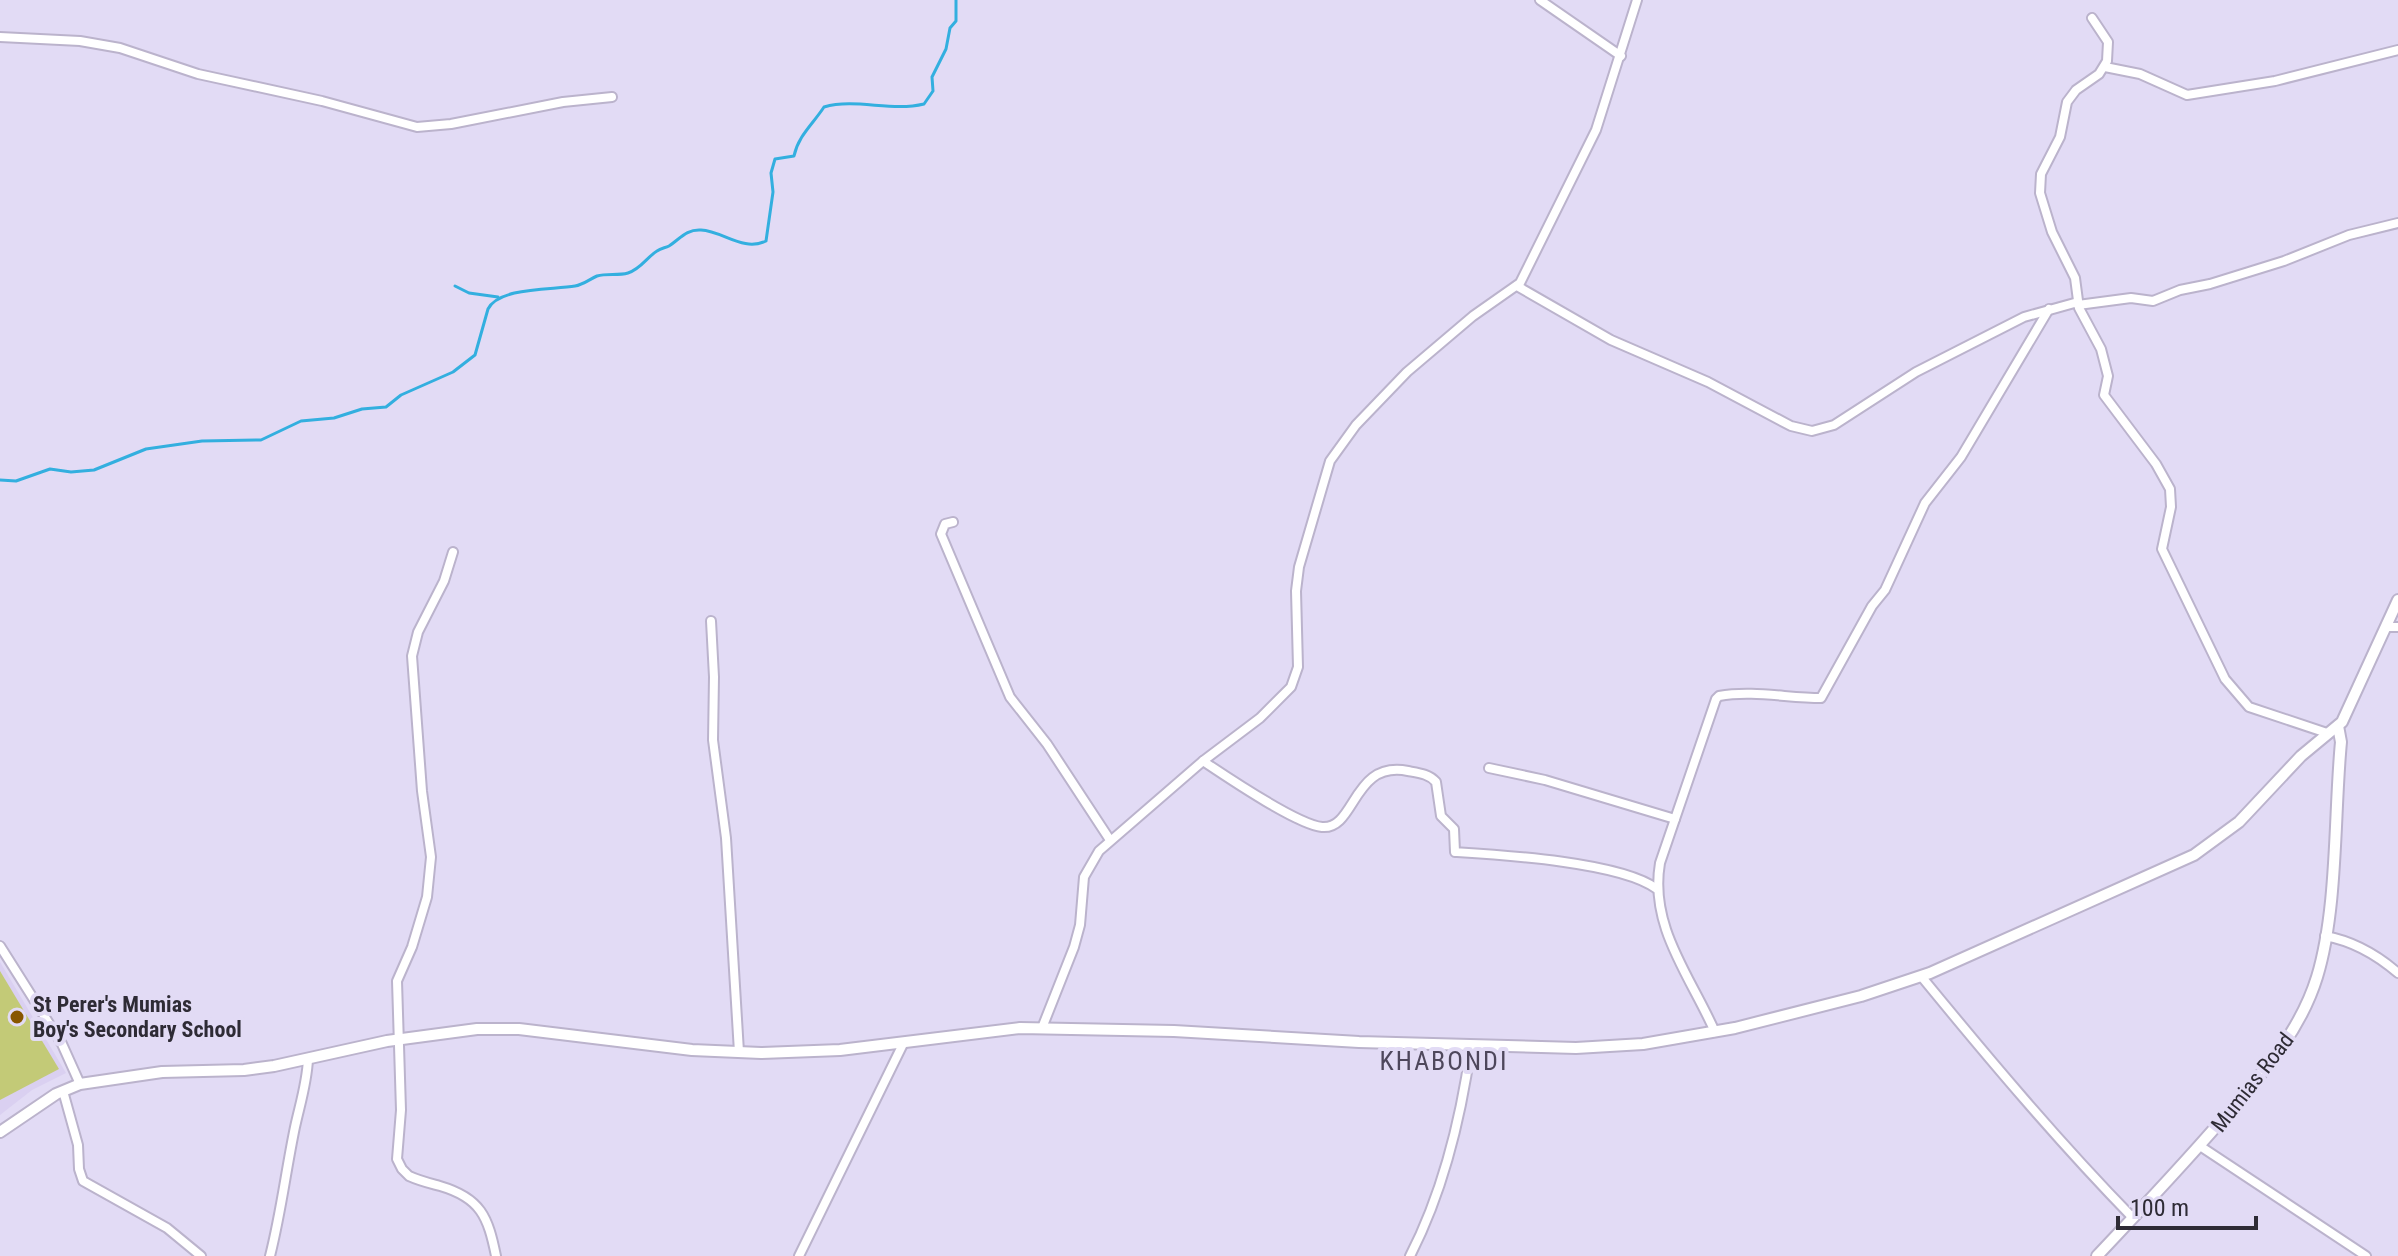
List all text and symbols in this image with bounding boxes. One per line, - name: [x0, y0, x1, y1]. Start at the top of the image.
- place label: St Perer's Mumias Boy's Secondary School: [33, 992, 242, 1042]
- marker: St Perer's Mumias Boy's Secondary School: [8, 1008, 26, 1026]
- street label: Mumias Road: [2206, 1028, 2299, 1137]
- district label: KHABONDI: [1380, 1046, 1508, 1076]
- scale bar: [2118, 1180, 2256, 1230]
- text: 100 m: [2130, 1194, 2189, 1222]

